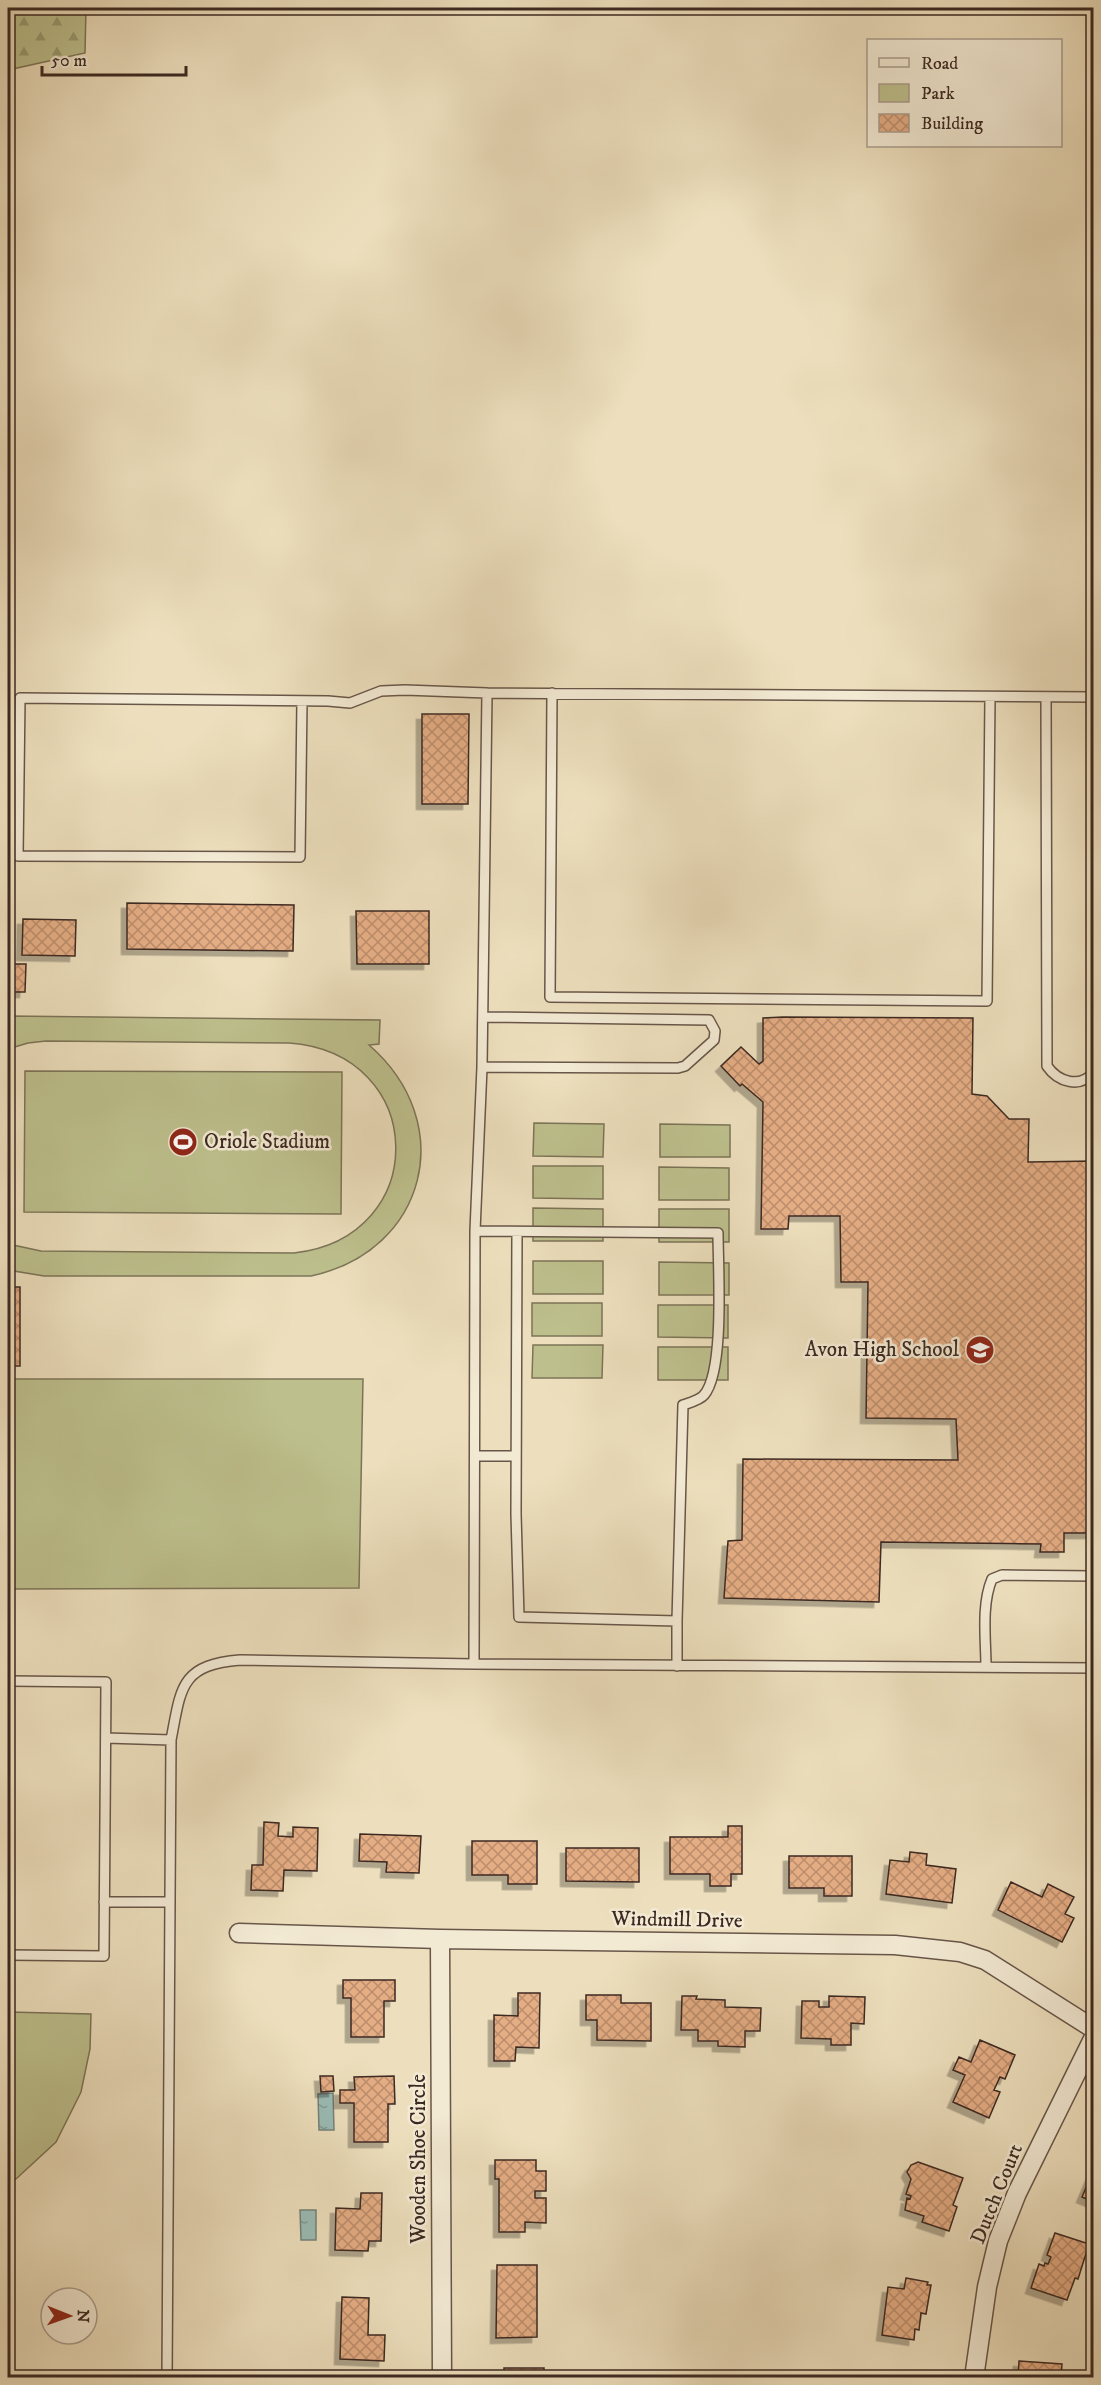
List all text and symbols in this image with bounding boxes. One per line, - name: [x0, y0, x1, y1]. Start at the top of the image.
- scale bar: [42, 39, 186, 77]
- legend: [867, 39, 1062, 147]
- text: 50 m: [51, 50, 87, 72]
- text: Road: [921, 53, 958, 75]
- text: Park: [921, 83, 955, 105]
- text: Building: [921, 113, 983, 135]
- sports icon: Oriole Stadium: [167, 1126, 199, 1158]
- place label: Oriole Stadium: [204, 1129, 330, 1155]
- school or university icon: Avon High School: [964, 1334, 996, 1366]
- place label: Avon High School: [805, 1337, 960, 1363]
- street label: Windmill Drive: [610, 1906, 743, 1934]
- street label: Wooden Shoe Circle: [406, 2074, 432, 2245]
- street label: Dutch Court: [965, 2140, 1029, 2248]
- north arrow: [39, 2286, 99, 2346]
- text: N: [73, 2310, 93, 2323]

